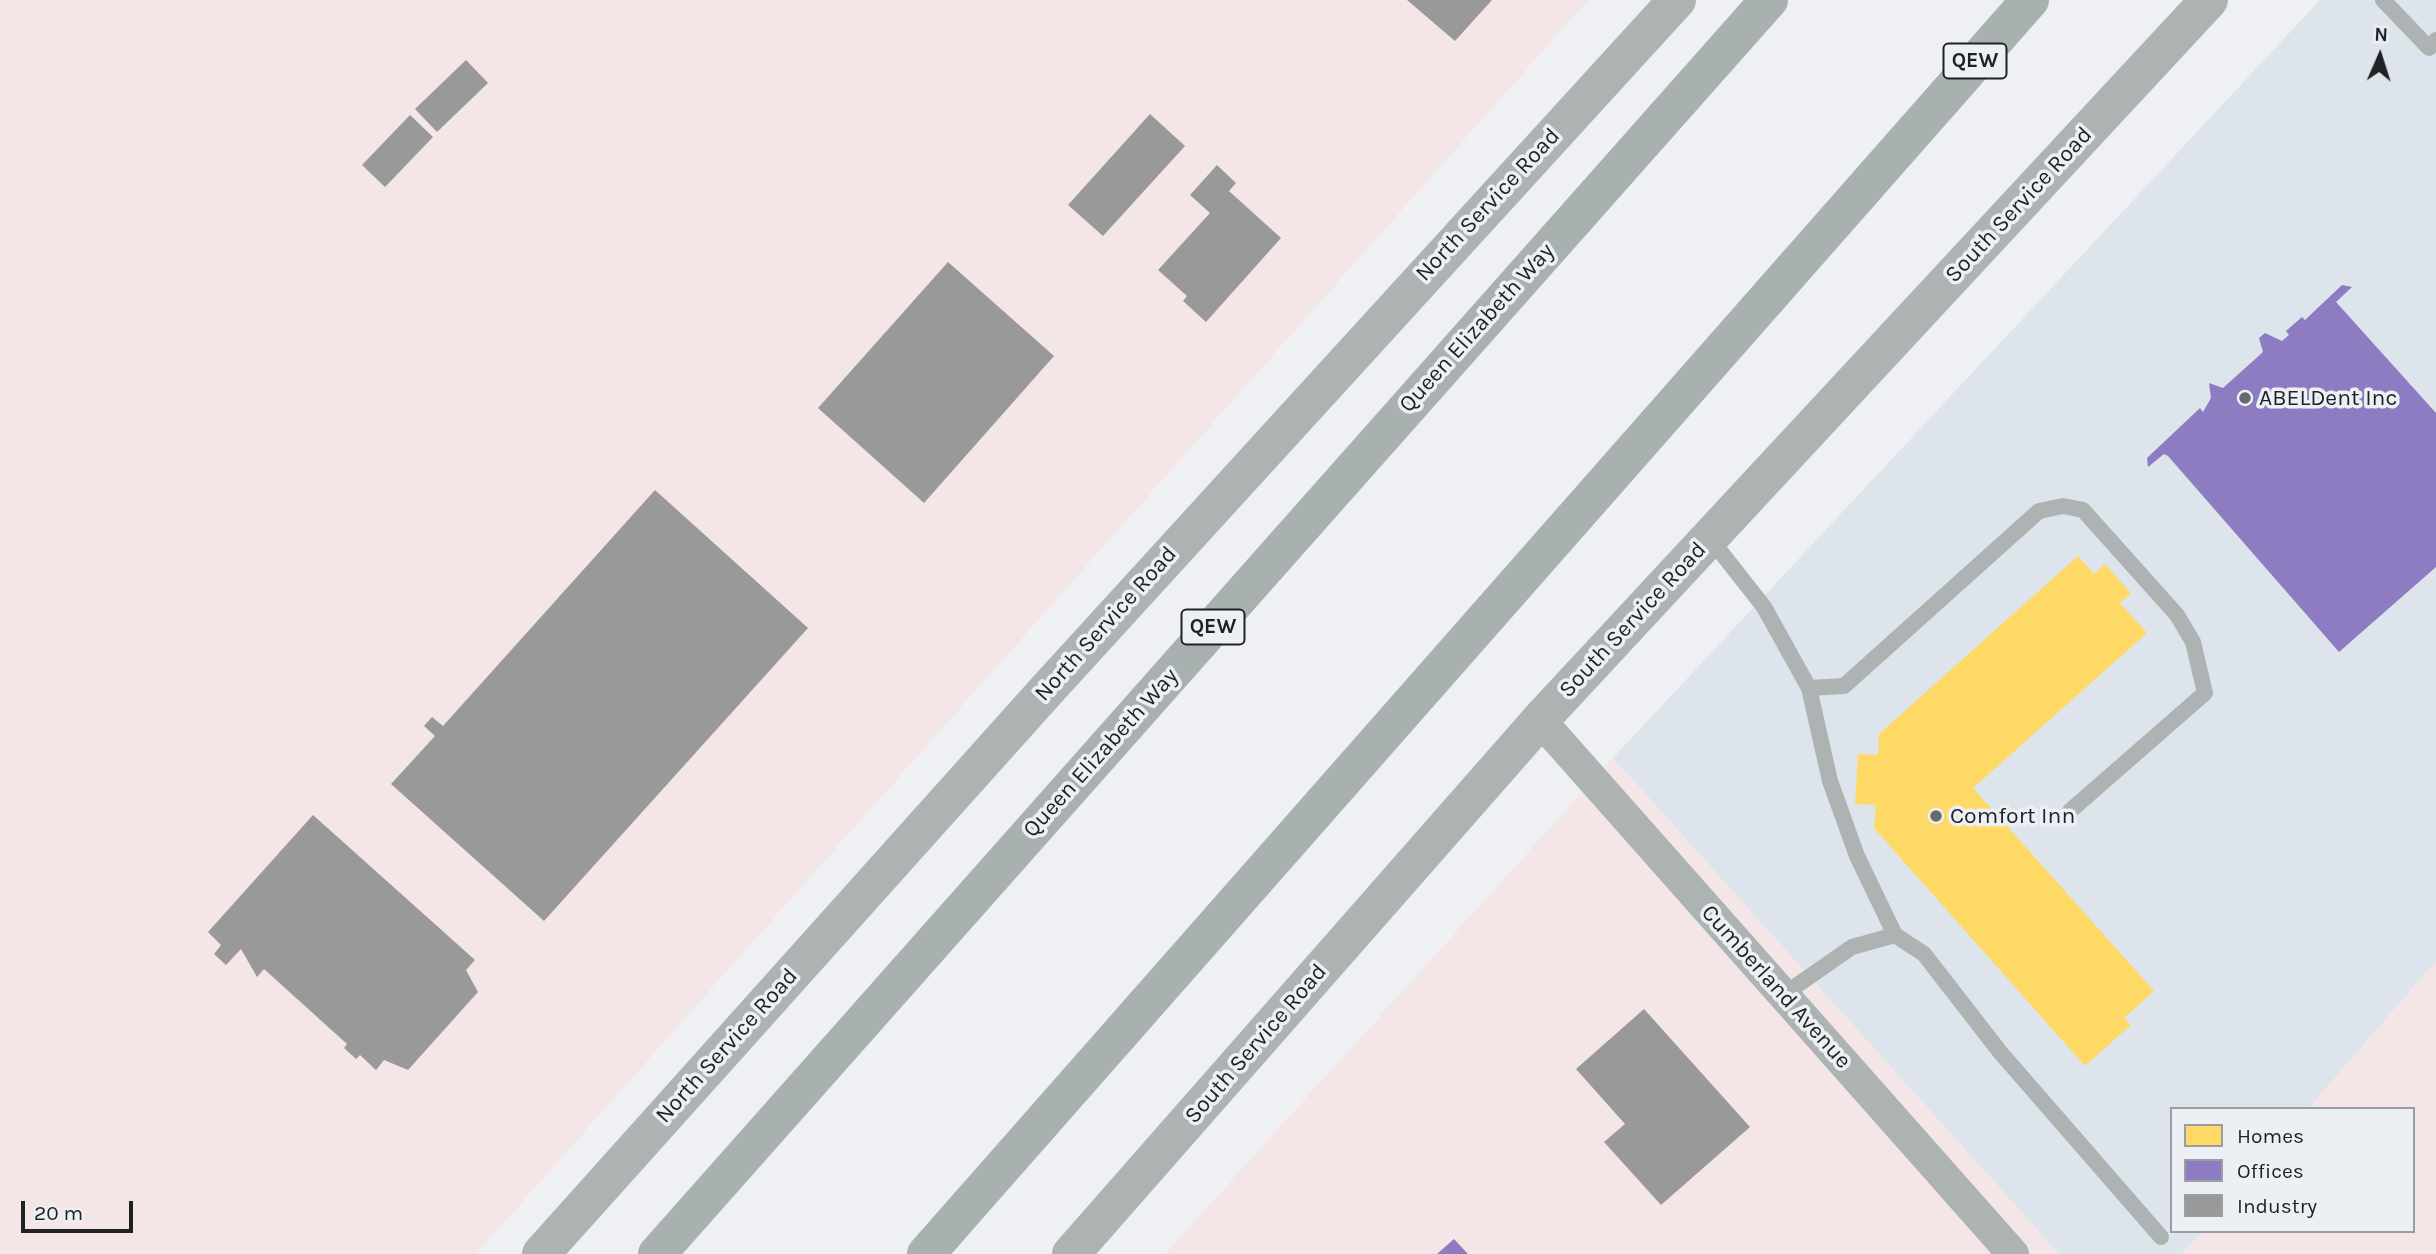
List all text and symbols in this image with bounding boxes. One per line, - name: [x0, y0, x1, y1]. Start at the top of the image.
- north arrow: [2345, 21, 2415, 91]
- text: N: [2374, 24, 2388, 46]
- road number: QEW: [1944, 43, 2007, 78]
- street label: South Service Road: [1940, 121, 2098, 289]
- street label: North Service Road: [1410, 123, 1566, 287]
- street label: Queen Elizabeth Way: [1394, 238, 1560, 418]
- place label: ABELDent Inc: [2259, 384, 2397, 412]
- marker: ABELDent Inc: [2237, 390, 2253, 406]
- street label: South Service Road: [1554, 536, 1712, 704]
- street label: North Service Road: [1029, 541, 1183, 707]
- road number: QEW: [1182, 610, 1244, 644]
- street label: Queen Elizabeth Way: [1018, 663, 1184, 843]
- place label: Comfort Inn: [1950, 802, 2075, 830]
- marker: Comfort Inn: [1928, 808, 1944, 824]
- street label: Cumberland Avenue: [1695, 899, 1857, 1075]
- street label: South Service Road: [1179, 958, 1333, 1130]
- street label: North Service Road: [650, 963, 804, 1129]
- legend: [2170, 1107, 2415, 1233]
- text: Homes: [2237, 1124, 2304, 1148]
- text: Offices: [2237, 1159, 2304, 1183]
- scale bar: [24, 1188, 136, 1232]
- text: Industry: [2237, 1194, 2317, 1218]
- text: 20 m: [34, 1201, 83, 1225]

